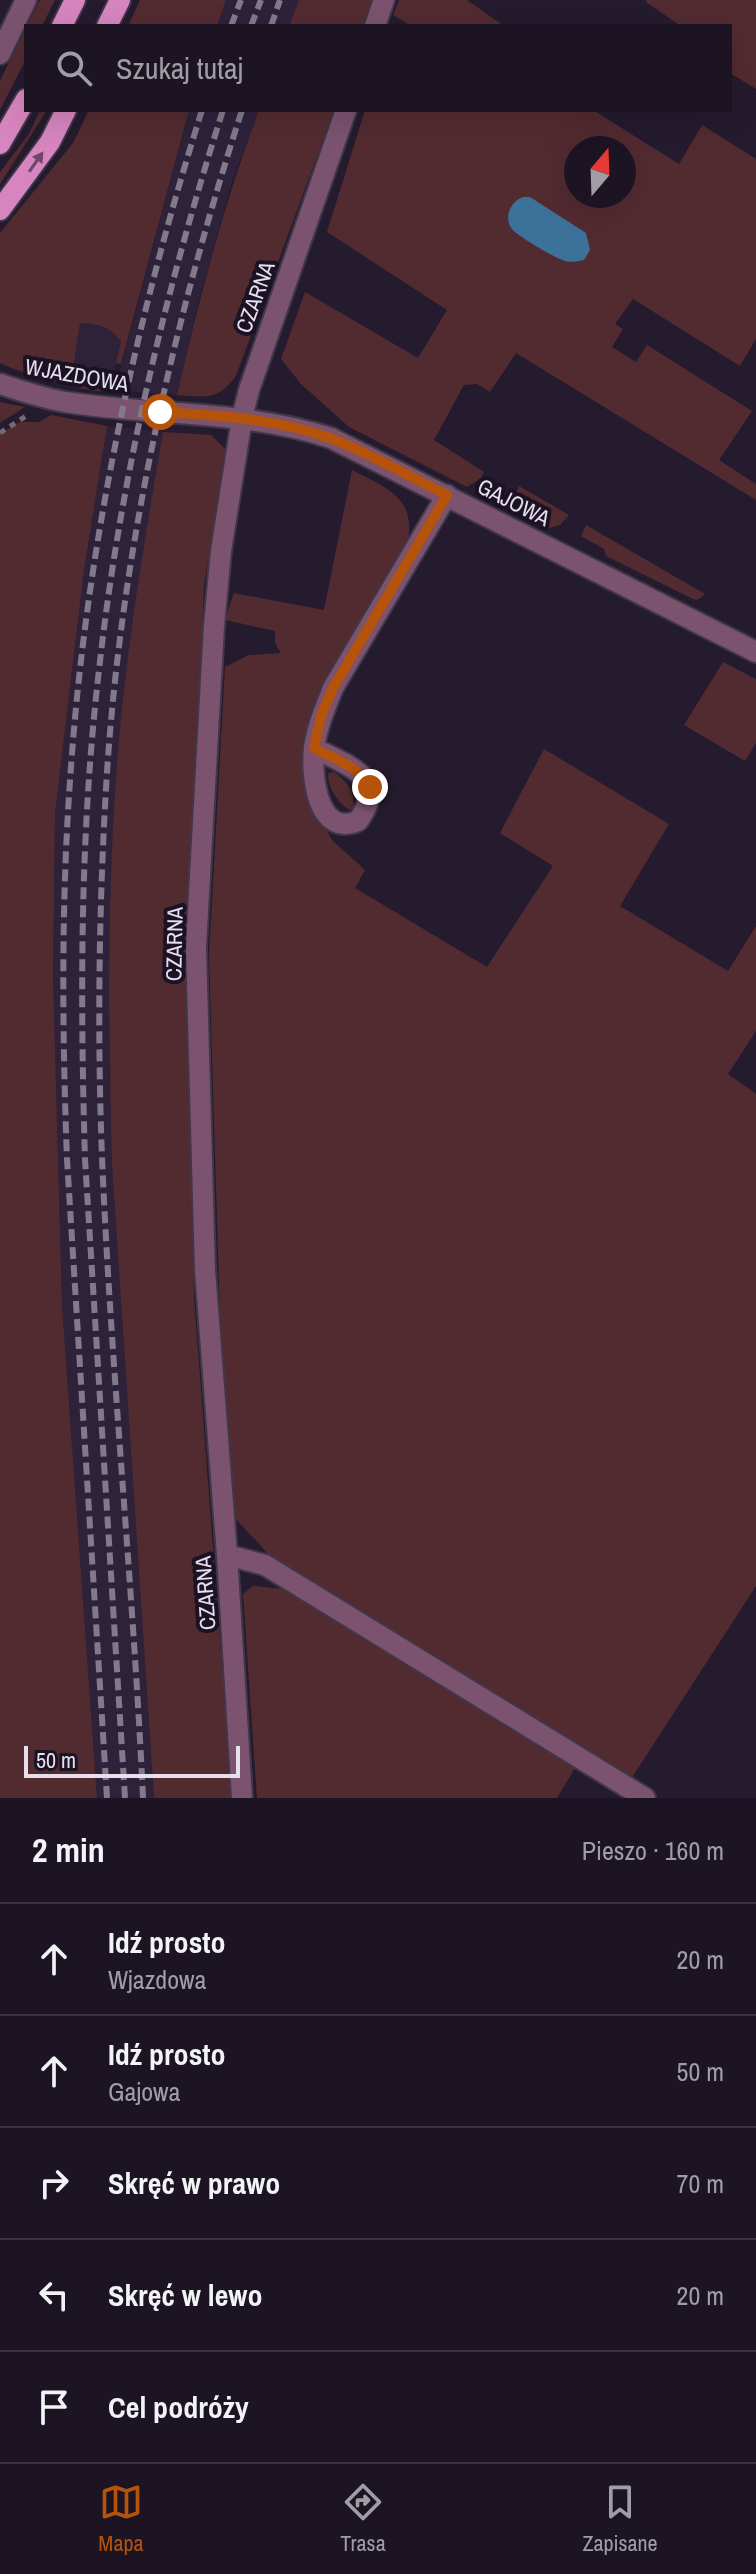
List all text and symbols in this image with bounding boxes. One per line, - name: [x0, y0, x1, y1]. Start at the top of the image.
- search box: [24, 24, 732, 112]
- icon: search: [52, 46, 96, 90]
- text: Szukaj tutaj: [116, 48, 243, 88]
- north arrow: [564, 136, 636, 208]
- one-way arrow: [28, 151, 44, 173]
- street label: CZARNA: [228, 256, 282, 337]
- street label: WJAZDOWA: [23, 351, 132, 399]
- route start: [142, 394, 178, 430]
- street label: GAJOWA: [473, 471, 556, 533]
- route end: [352, 769, 388, 805]
- street label: CZARNA: [158, 906, 190, 981]
- street label: CZARNA: [187, 1554, 223, 1631]
- scale bar: [24, 1742, 240, 1778]
- text: 50 m: [36, 1745, 76, 1775]
- text: 2 min: [32, 1827, 105, 1873]
- text: Pieszo · 160 m: [582, 1833, 724, 1868]
- text: Idź prosto: [108, 1922, 226, 1962]
- icon: ahead: [32, 1937, 76, 1981]
- text: 20 m: [677, 1942, 724, 1977]
- text: Wjazdowa: [108, 1962, 206, 1997]
- text: Idź prosto: [108, 2034, 226, 2074]
- icon: ahead: [32, 2049, 76, 2093]
- text: 50 m: [677, 2054, 724, 2089]
- text: Gajowa: [108, 2074, 180, 2109]
- icon: right: [32, 2161, 76, 2205]
- text: Skręć w prawo: [108, 2163, 280, 2203]
- text: 70 m: [677, 2166, 724, 2201]
- icon: left: [32, 2273, 76, 2317]
- text: Skręć w lewo: [108, 2275, 263, 2315]
- text: 20 m: [677, 2278, 724, 2313]
- icon: arrive: [32, 2385, 76, 2429]
- text: Cel podróży: [108, 2387, 249, 2427]
- tab: Mapa: [98, 2480, 143, 2558]
- tab: Trasa: [340, 2480, 386, 2558]
- tab: Zapisane: [582, 2480, 658, 2558]

